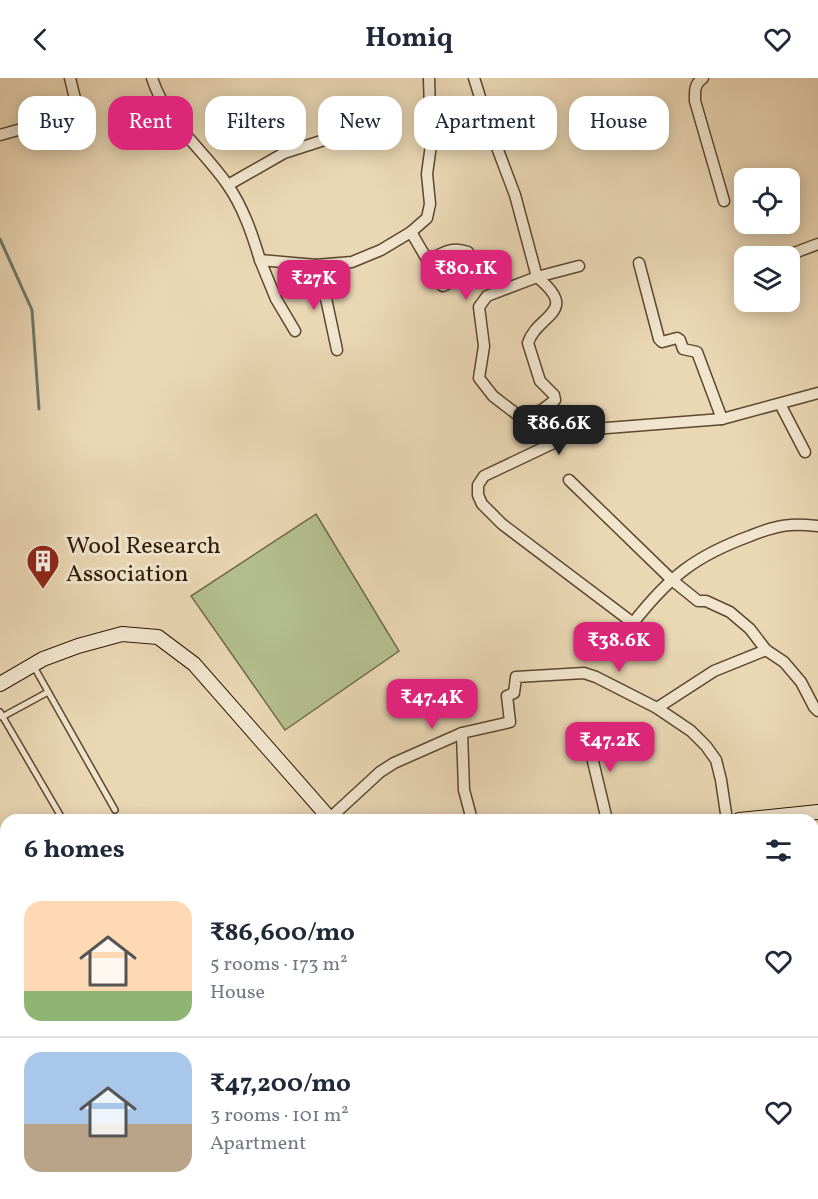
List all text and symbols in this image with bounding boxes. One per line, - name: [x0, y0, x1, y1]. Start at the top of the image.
- text: Homiq: [365, 20, 453, 58]
- icon: back: [24, 23, 57, 56]
- icon: heart: [761, 23, 794, 56]
- chip: Buy: [18, 96, 96, 150]
- chip: Rent: [108, 96, 193, 150]
- chip: Filters: [205, 96, 306, 150]
- chip: New: [318, 96, 402, 150]
- chip: Apartment: [414, 96, 557, 150]
- chip: House: [569, 96, 669, 150]
- map controls: [734, 168, 800, 312]
- button: locate: [734, 168, 800, 234]
- button: layers: [734, 246, 800, 312]
- pin: ₹80.1K: [417, 250, 515, 301]
- text: ₹80.1K: [435, 255, 497, 283]
- pin: ₹27K: [278, 260, 350, 311]
- text: ₹27K: [291, 265, 337, 293]
- pin: ₹86.6K: [510, 405, 608, 456]
- text: ₹86.6K: [527, 410, 591, 438]
- place label: Wool Research Association: [66, 530, 221, 592]
- building icon: Wool Research Association: [25, 543, 61, 590]
- pin: ₹38.6K: [570, 622, 668, 673]
- text: ₹38.6K: [587, 627, 651, 655]
- pin: ₹47.4K: [383, 679, 481, 730]
- text: ₹47.4K: [401, 684, 463, 712]
- pin: ₹47.2K: [561, 722, 659, 773]
- text: ₹47.2K: [579, 727, 641, 755]
- text: 6 homes: [24, 832, 125, 868]
- icon: filters: [762, 834, 795, 867]
- text: ₹86,600/mo: [210, 915, 355, 951]
- icon: home: [72, 925, 144, 997]
- icon: heart: [762, 945, 795, 978]
- text: 5 rooms · 173 m²: [210, 951, 348, 979]
- text: House: [210, 979, 265, 1007]
- text: ₹47,200/mo: [210, 1066, 351, 1102]
- icon: home: [72, 1076, 144, 1148]
- icon: heart: [762, 1096, 795, 1129]
- text: 3 rooms · 101 m²: [210, 1102, 349, 1130]
- text: Apartment: [210, 1130, 306, 1158]

